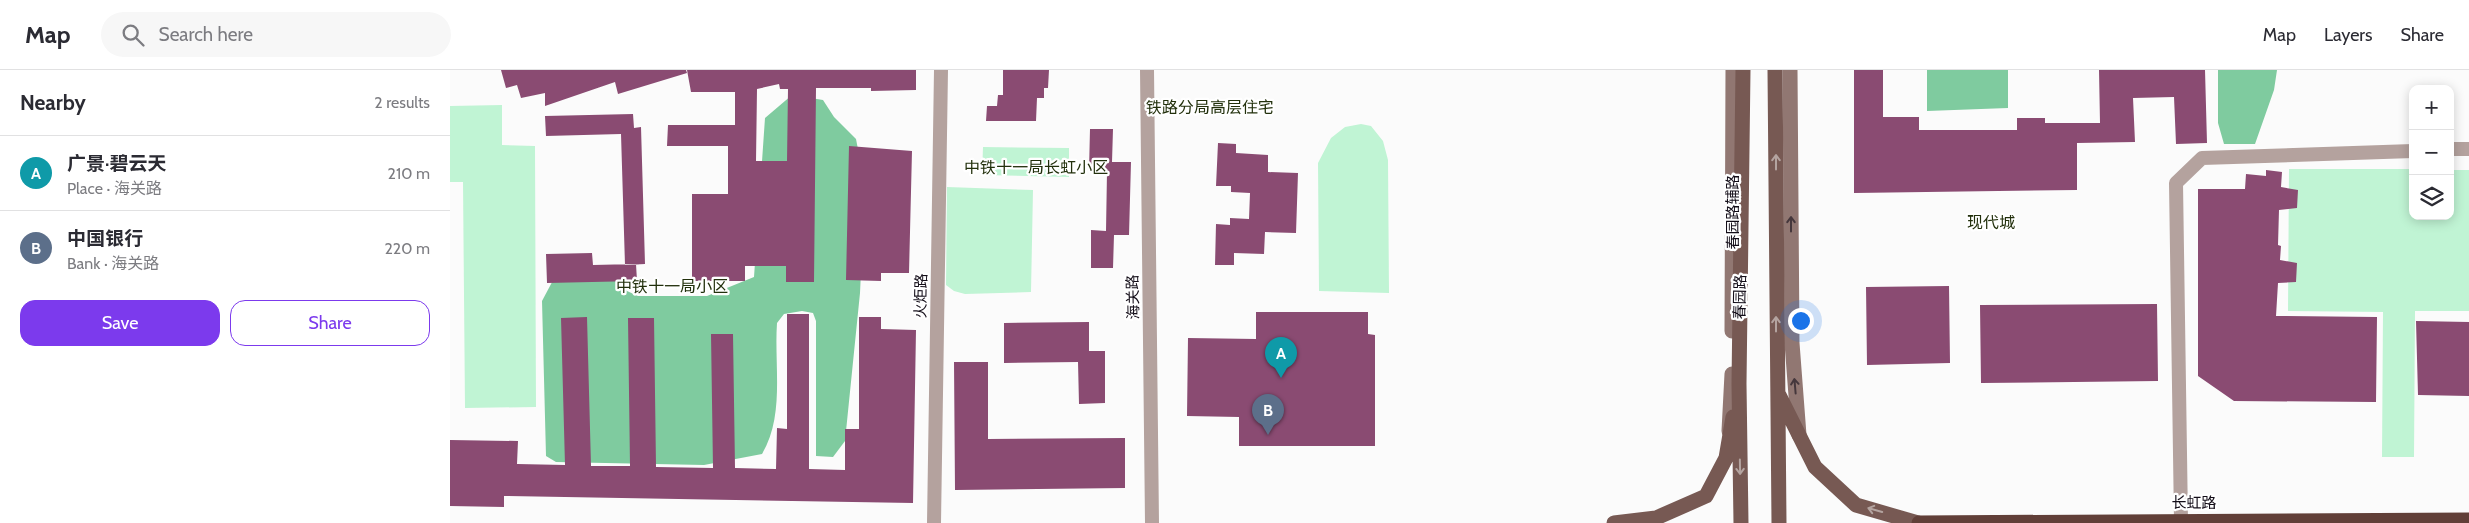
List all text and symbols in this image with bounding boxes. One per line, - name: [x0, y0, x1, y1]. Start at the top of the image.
- search box: [101, 12, 451, 57]
- text: Map: [25, 20, 71, 49]
- icon: search: [119, 21, 147, 49]
- text: Search here: [159, 23, 253, 46]
- text: Map: [2263, 24, 2296, 46]
- text: Layers: [2324, 24, 2373, 46]
- text: Share: [2401, 24, 2444, 46]
- map controls: [2409, 85, 2454, 220]
- button: +: [2409, 85, 2454, 130]
- text: Nearby: [20, 90, 86, 115]
- text: 2 results: [374, 93, 430, 112]
- district label: 铁路分局高层住宅: [1146, 98, 1274, 117]
- button: −: [2409, 130, 2454, 175]
- text: 广景·碧云天: [67, 152, 166, 175]
- one-way arrow: [1771, 154, 1781, 170]
- district label: 中铁十一局长虹小区: [964, 158, 1108, 177]
- text: A: [31, 164, 41, 183]
- text: 210 m: [388, 164, 430, 183]
- street label: 春园路辅路: [1724, 174, 1742, 250]
- button: layers: [2409, 175, 2454, 220]
- text: Place · 海关路: [67, 179, 162, 198]
- district label: 现代城: [1967, 213, 2015, 232]
- one-way arrow: [1786, 216, 1796, 232]
- text: 中国银行: [67, 227, 143, 250]
- text: B: [31, 239, 41, 258]
- text: 220 m: [384, 239, 430, 258]
- text: Bank · 海关路: [67, 254, 159, 273]
- street label: 火炬路: [912, 273, 930, 319]
- street label: 海关路: [1124, 274, 1142, 320]
- street label: 春园路: [1731, 274, 1749, 320]
- district label: 中铁十一局小区: [616, 277, 728, 296]
- button: Save: [20, 300, 220, 346]
- button: Share: [230, 300, 430, 346]
- your location: [1788, 308, 1814, 334]
- one-way arrow: [1771, 317, 1781, 333]
- pin: A: [1265, 337, 1297, 378]
- one-way arrow: [1790, 379, 1800, 395]
- pin: B: [1252, 394, 1284, 435]
- one-way arrow: [1736, 459, 1745, 475]
- street label: 长虹路: [2171, 494, 2217, 512]
- one-way arrow: [1867, 505, 1883, 515]

